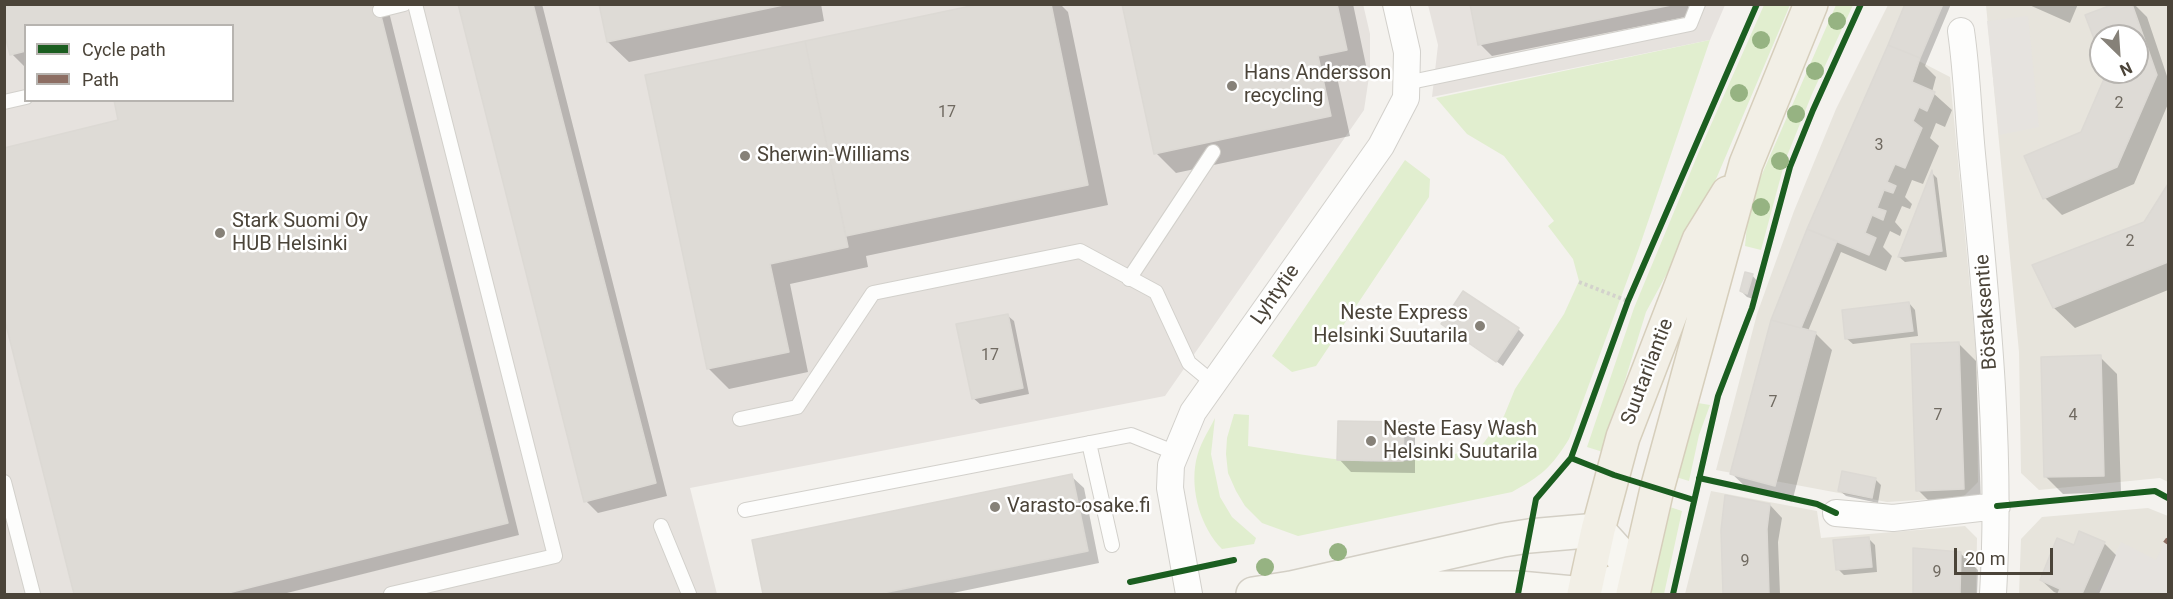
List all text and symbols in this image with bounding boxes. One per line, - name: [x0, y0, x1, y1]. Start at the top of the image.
- legend: [24, 24, 234, 102]
- north arrow: [2089, 24, 2149, 84]
- text: Cycle path: [82, 39, 166, 60]
- text: N: [2117, 58, 2135, 80]
- place label: Hans Andersson recycling: [1244, 62, 1391, 109]
- text: Path: [82, 69, 119, 90]
- marker: Hans Andersson recycling: [1225, 79, 1239, 93]
- house number: 2: [2115, 94, 2123, 114]
- house number: 17: [938, 103, 956, 123]
- house number: 3: [1875, 136, 1883, 156]
- place label: Sherwin-Williams: [757, 144, 910, 168]
- marker: Sherwin-Williams: [738, 149, 752, 163]
- place label: Stark Suomi Oy HUB Helsinki: [232, 210, 368, 257]
- marker: Stark Suomi Oy HUB Helsinki: [213, 226, 227, 240]
- house number: 2: [2126, 232, 2134, 252]
- street label: Böstaksentie: [1971, 253, 2003, 371]
- street label: Lyhtytie: [1247, 260, 1305, 330]
- place label: Neste Express Helsinki Suutarila: [1313, 302, 1468, 349]
- street label: Suutarilantie: [1617, 316, 1679, 428]
- marker: Neste Express Helsinki Suutarila: [1473, 319, 1487, 333]
- house number: 17: [981, 346, 999, 366]
- house number: 7: [1769, 393, 1777, 413]
- house number: 7: [1934, 406, 1942, 426]
- house number: 4: [2069, 406, 2077, 426]
- place label: Neste Easy Wash Helsinki Suutarila: [1383, 418, 1538, 465]
- marker: Neste Easy Wash Helsinki Suutarila: [1364, 434, 1378, 448]
- place label: Varasto-osake.fi: [1007, 495, 1151, 519]
- marker: Varasto-osake.fi: [988, 500, 1002, 514]
- scale bar: [1957, 536, 2056, 574]
- text: 20 m: [1965, 548, 2005, 569]
- house number: 9: [1741, 552, 1749, 572]
- house number: 9: [1933, 563, 1941, 583]

